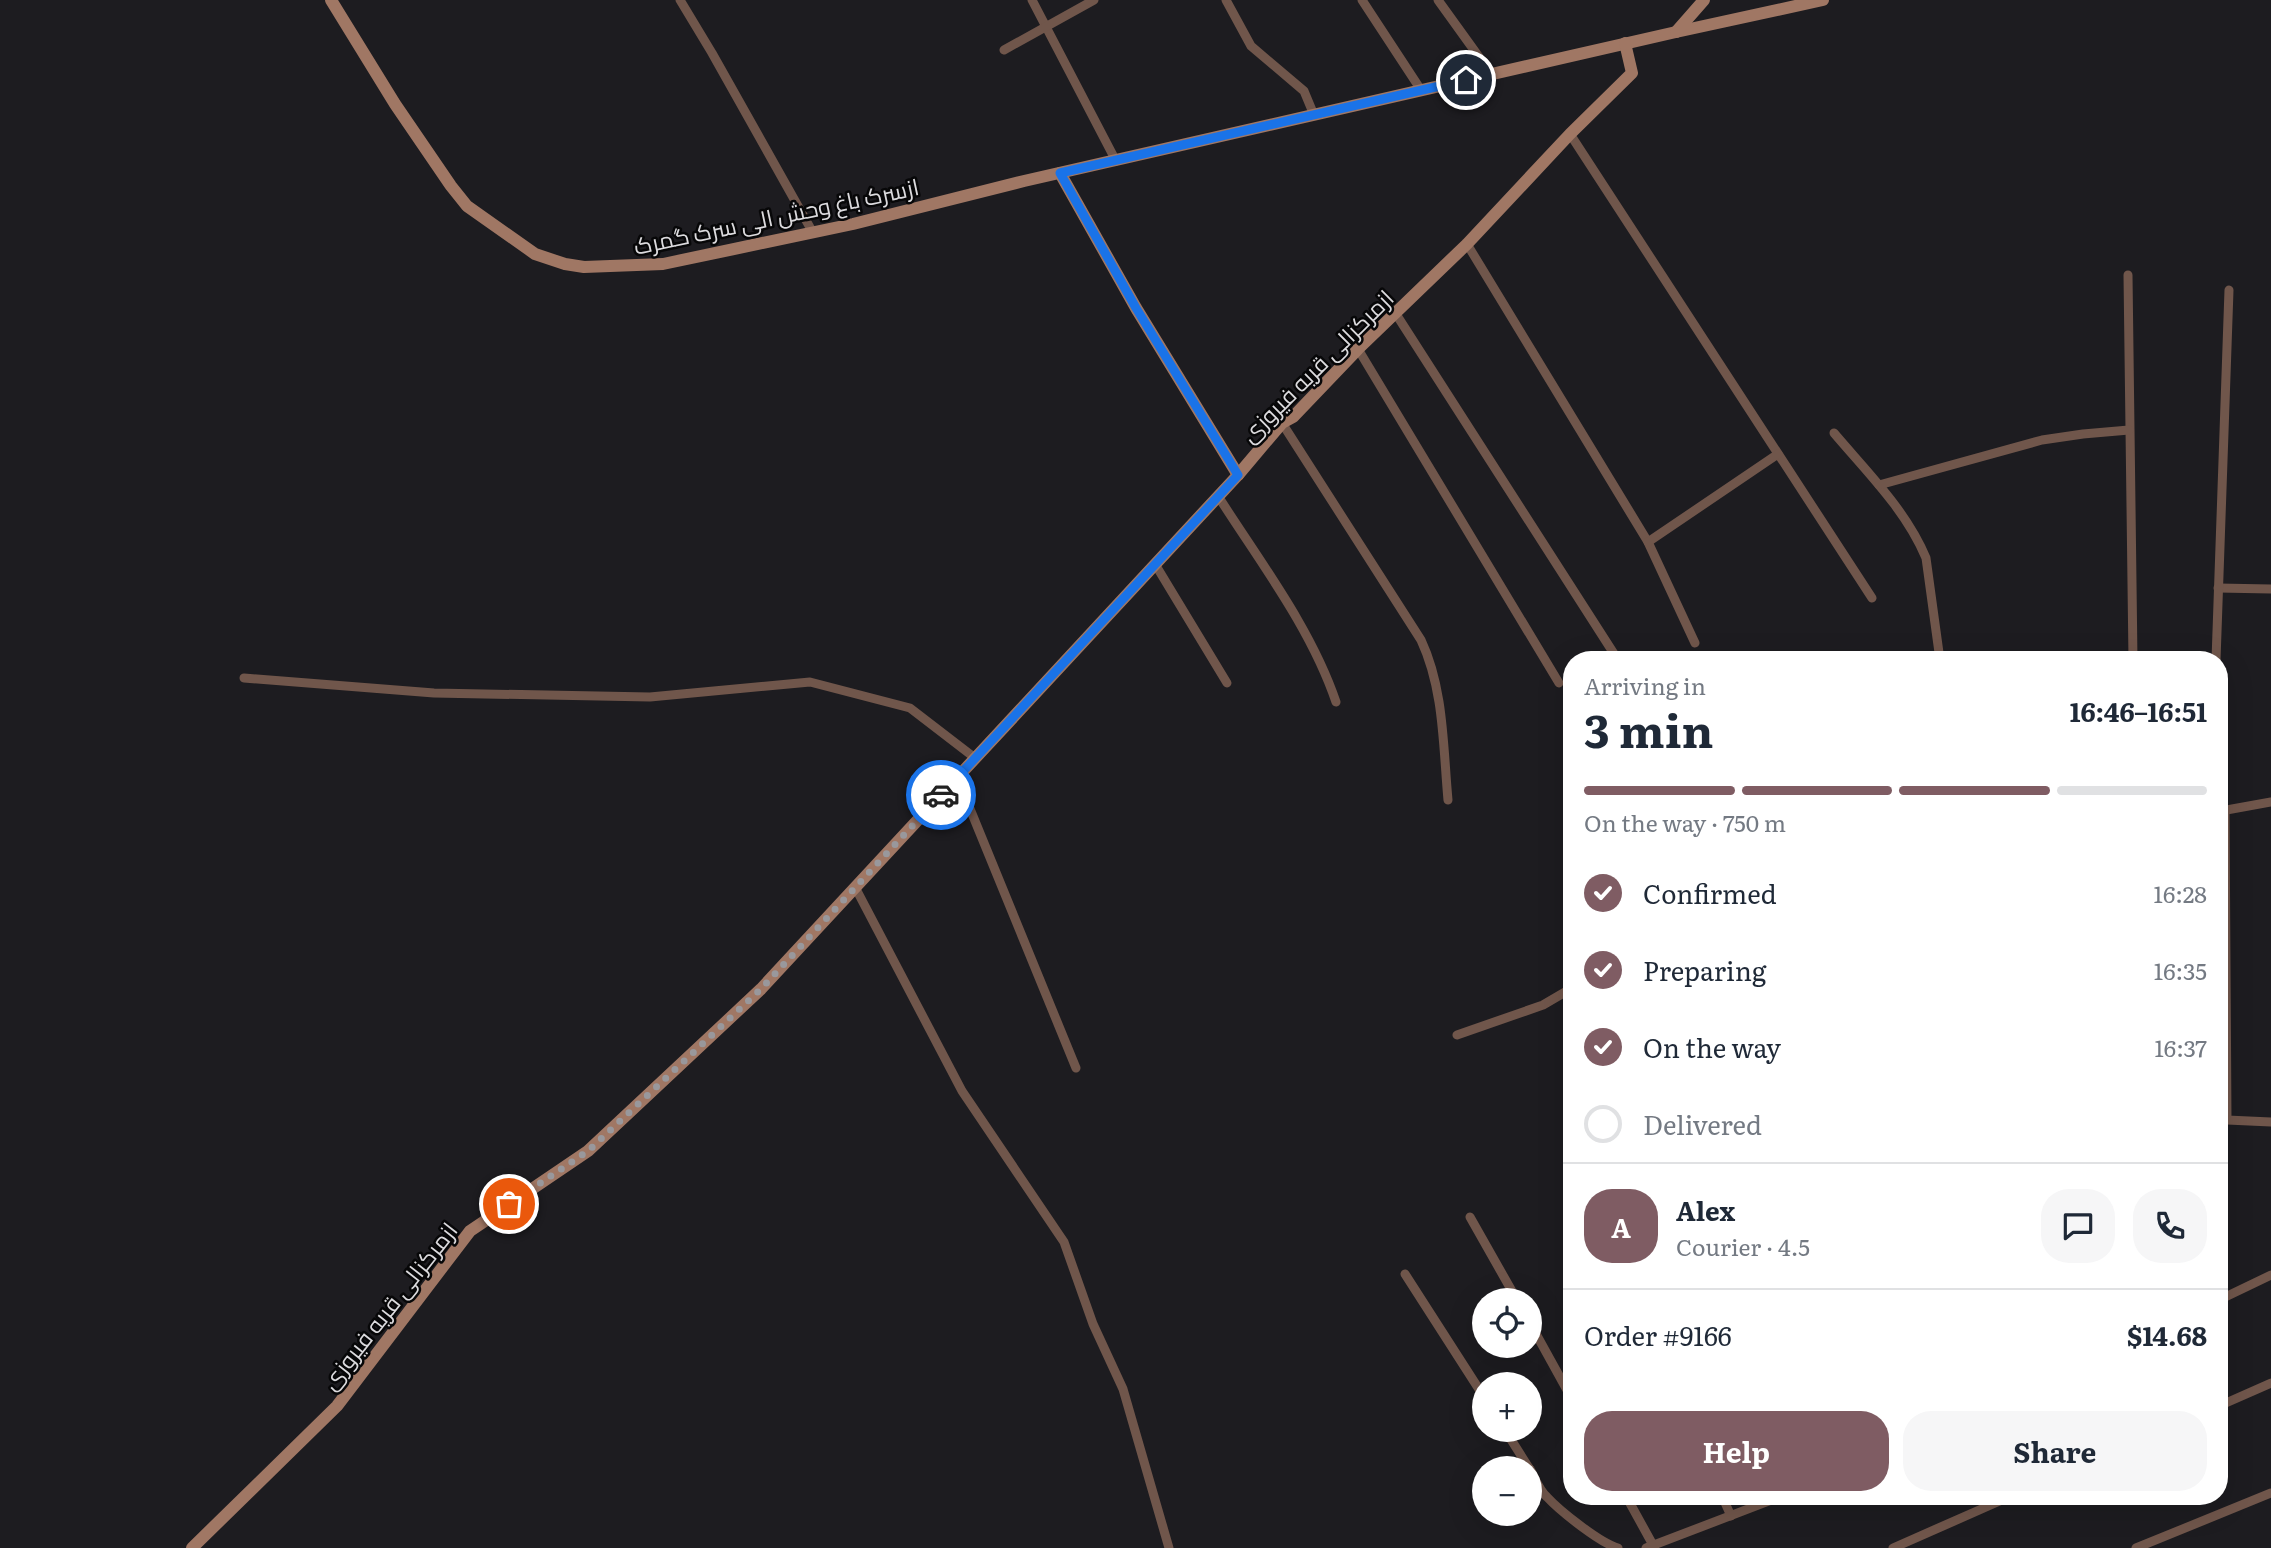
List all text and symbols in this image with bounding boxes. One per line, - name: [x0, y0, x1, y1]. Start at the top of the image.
- pin: [1436, 50, 1496, 110]
- icon: home: [1447, 61, 1485, 99]
- street label: ازسرک باغ وحش الی سرک گمرک: [630, 168, 922, 263]
- street label: ازمرکزالی قریه فیروزی: [1232, 281, 1400, 449]
- text: Arriving in: [1584, 668, 1706, 702]
- text: 16:46–16:51: [2070, 691, 2207, 730]
- text: 3 min: [1584, 694, 1714, 762]
- courier: [906, 760, 976, 830]
- icon: car: [922, 776, 960, 814]
- text: On the way · 750 m: [1584, 805, 1786, 839]
- text: Confirmed: [1643, 873, 1777, 912]
- icon: check: [1584, 874, 1622, 912]
- text: 16:28: [2154, 876, 2207, 910]
- text: Preparing: [1643, 950, 1766, 989]
- icon: check: [1584, 951, 1622, 989]
- text: 16:35: [2154, 953, 2207, 987]
- text: On the way: [1643, 1027, 1781, 1066]
- icon: check: [1584, 1028, 1622, 1066]
- text: 16:37: [2154, 1030, 2207, 1064]
- text: Delivered: [1643, 1104, 1762, 1143]
- pin: [479, 1174, 539, 1234]
- icon: bag: [490, 1185, 528, 1223]
- button: chat: [2041, 1189, 2115, 1263]
- button: phone: [2133, 1189, 2207, 1263]
- text: Alex: [1676, 1190, 1735, 1229]
- text: A: [1611, 1207, 1631, 1246]
- street label: ازمرکزالی قریه فیروزی: [312, 1214, 464, 1396]
- text: Courier · 4.5: [1676, 1229, 1810, 1263]
- map controls: [1472, 1288, 1542, 1526]
- button: locate: [1472, 1288, 1542, 1358]
- text: Order #9166: [1584, 1315, 1732, 1354]
- text: $14.68: [2127, 1315, 2207, 1354]
- button: +: [1472, 1372, 1542, 1442]
- button: Help: [1584, 1411, 1889, 1491]
- button: Share: [1903, 1411, 2207, 1491]
- button: −: [1472, 1456, 1542, 1526]

